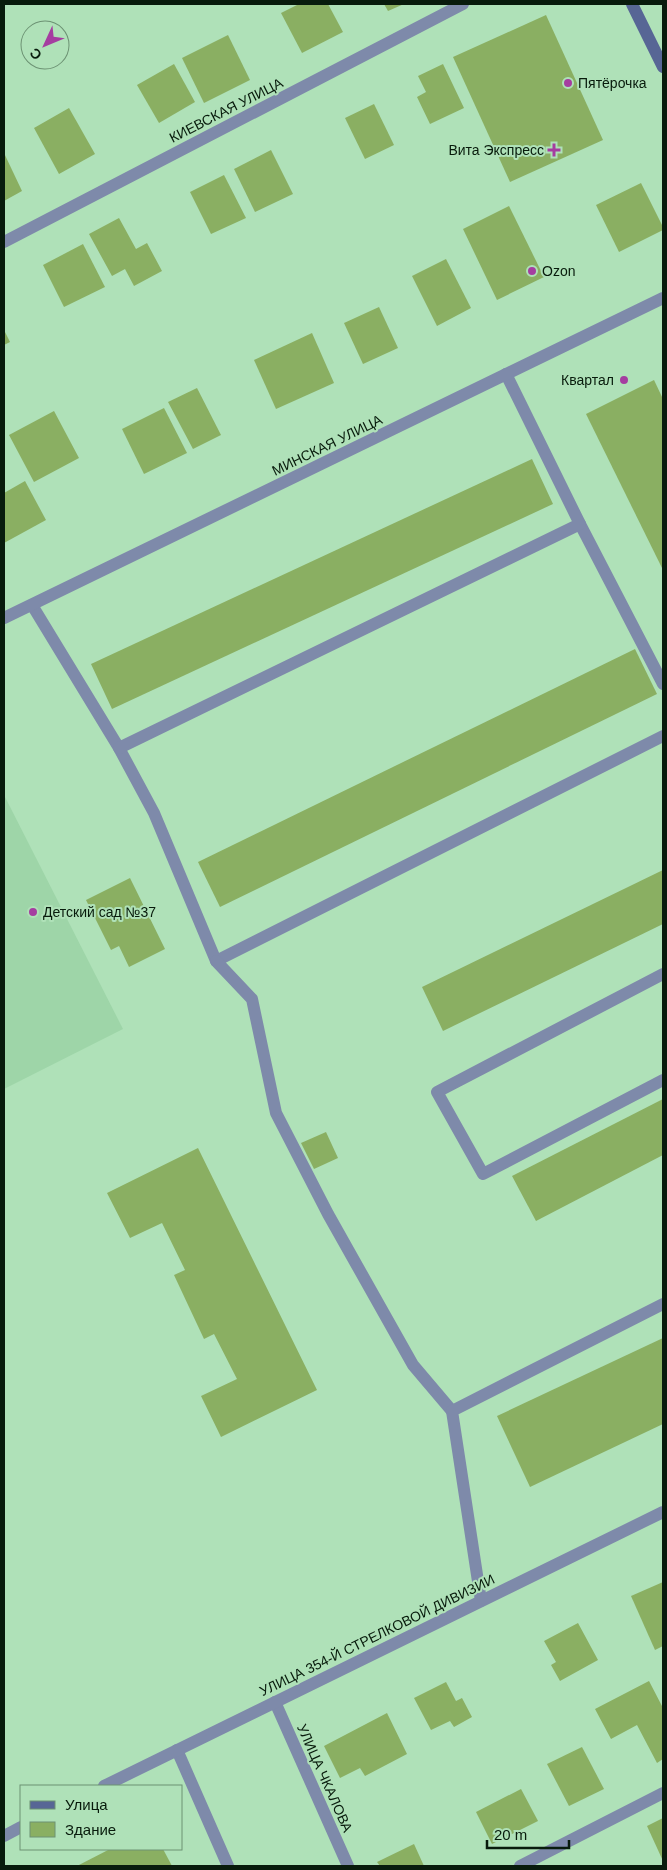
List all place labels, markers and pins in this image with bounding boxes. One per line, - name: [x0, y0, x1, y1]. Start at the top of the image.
- place label: Пятёрочка: [578, 75, 647, 91]
- marker: Пятёрочка: [562, 77, 574, 89]
- place label: Вита Экспресс: [448, 142, 544, 158]
- marker: Вита Экспресс: [548, 144, 560, 156]
- place label: Ozon: [542, 263, 575, 279]
- marker: Ozon: [526, 265, 538, 277]
- place label: Квартал: [561, 372, 614, 388]
- marker: Квартал: [618, 374, 630, 386]
- place label: Детский сад №37: [43, 904, 156, 920]
- marker: Детский сад №37: [27, 906, 39, 918]

